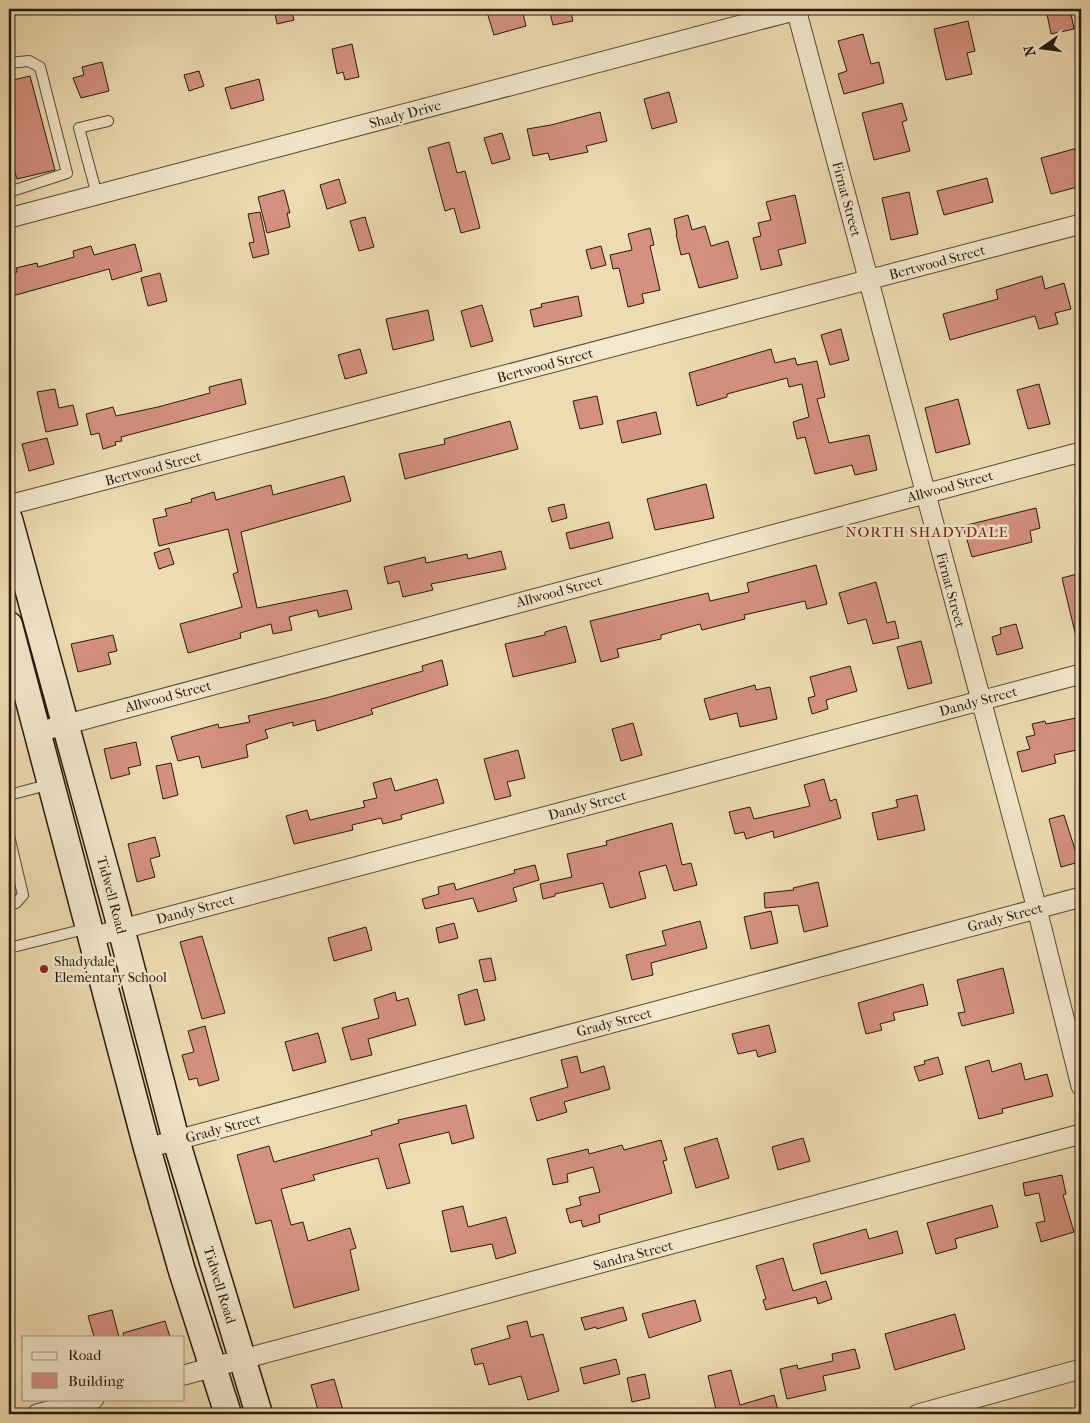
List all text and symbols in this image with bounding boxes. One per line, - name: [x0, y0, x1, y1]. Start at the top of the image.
- north arrow: [1018, 22, 1068, 72]
- text: N: [1020, 43, 1039, 58]
- street label: Shady Drive: [367, 97, 443, 132]
- street label: Firnat Street: [828, 160, 865, 239]
- street label: Bertwood Street: [887, 241, 987, 284]
- street label: Bertwood Street: [495, 344, 595, 387]
- street label: Bertwood Street: [103, 447, 203, 490]
- street label: Allwood Street: [904, 467, 995, 506]
- district label: NORTH SHADYDALE: [845, 523, 1009, 541]
- street label: Firnat Street: [932, 551, 969, 630]
- street label: Allwood Street: [513, 572, 604, 611]
- street label: Allwood Street: [122, 677, 213, 716]
- street label: Dandy Street: [937, 683, 1019, 720]
- street label: Dandy Street: [546, 787, 628, 824]
- street label: Tidwell Road: [93, 854, 130, 936]
- street label: Dandy Street: [154, 891, 236, 928]
- street label: Grady Street: [966, 899, 1045, 936]
- place label: Shadydale Elementary School: [54, 953, 167, 986]
- marker: Shadydale Elementary School: [38, 963, 50, 975]
- street label: Grady Street: [575, 1004, 654, 1041]
- street label: Grady Street: [184, 1110, 263, 1147]
- street label: Sandra Street: [591, 1237, 675, 1274]
- street label: Tidwell Road: [200, 1245, 239, 1326]
- legend: [22, 1336, 185, 1400]
- text: Road: [68, 1346, 102, 1364]
- text: Building: [68, 1372, 125, 1390]

